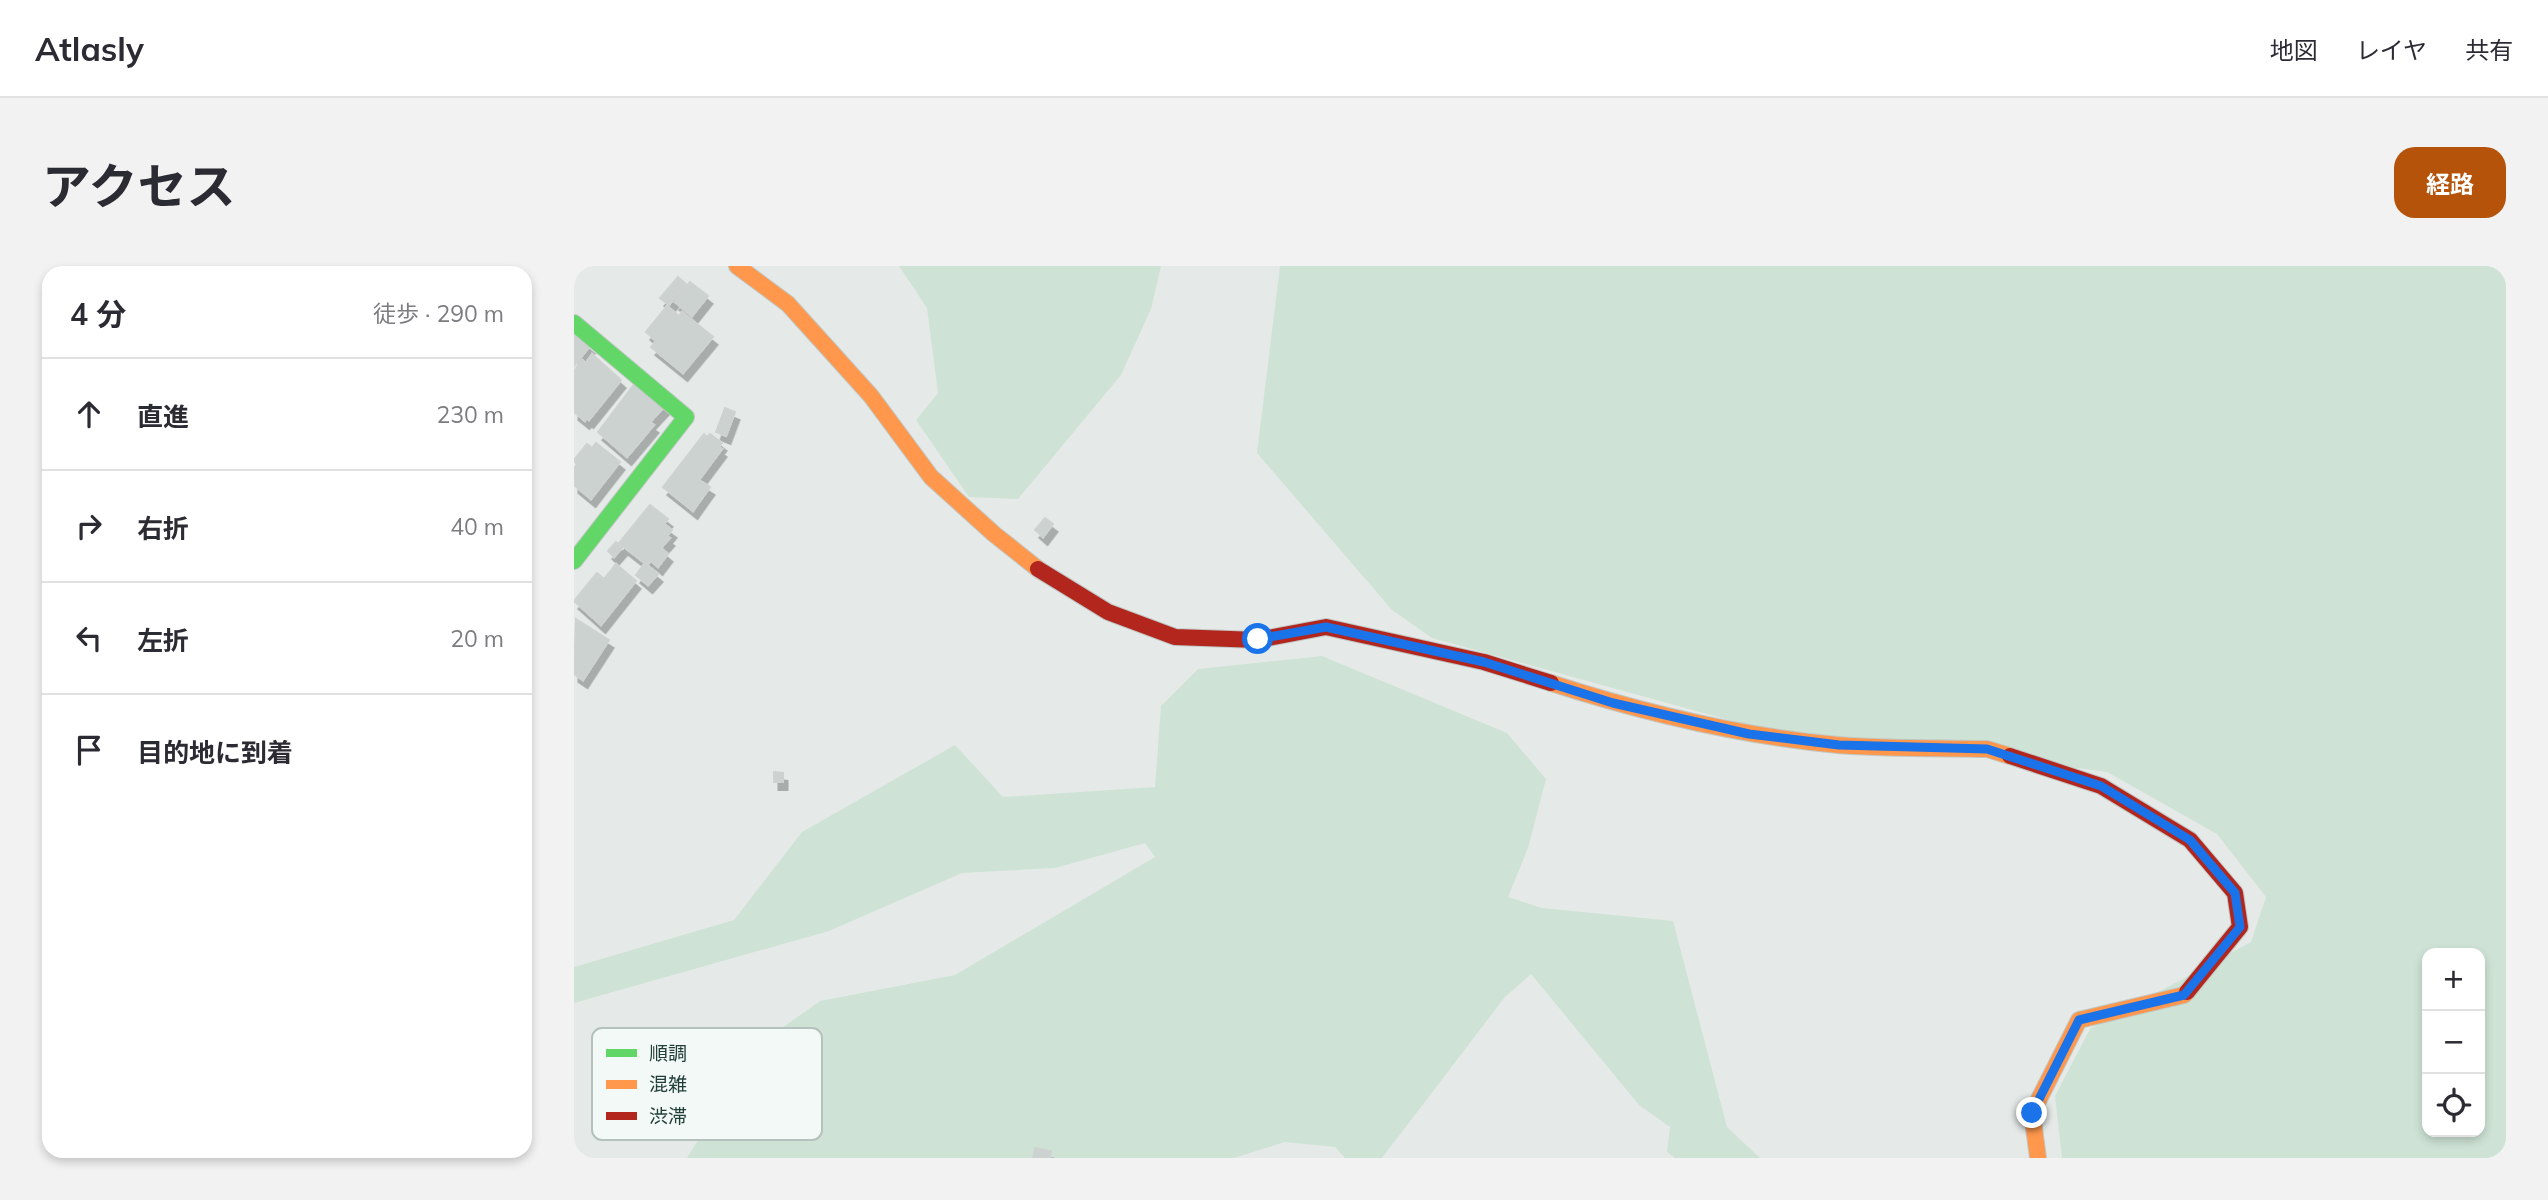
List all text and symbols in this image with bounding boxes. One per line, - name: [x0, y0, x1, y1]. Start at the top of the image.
- text: Atlasly: [35, 28, 144, 69]
- text: 地図: [2270, 35, 2318, 65]
- text: レイヤ: [2356, 35, 2427, 65]
- text: 共有: [2465, 35, 2513, 65]
- button: 経路: [2394, 147, 2506, 218]
- text: アクセス: [42, 155, 236, 216]
- text: 4 分: [70, 295, 126, 333]
- text: 徒歩 · 290 m: [373, 299, 504, 328]
- icon: ahead: [70, 395, 108, 433]
- text: 直進: [137, 400, 189, 433]
- text: 230 m: [436, 400, 504, 429]
- icon: right: [70, 507, 108, 545]
- text: 右折: [137, 512, 189, 545]
- text: 40 m: [450, 512, 504, 541]
- icon: left: [70, 619, 108, 657]
- route start: [1242, 623, 1273, 654]
- text: 左折: [137, 624, 189, 657]
- text: 20 m: [450, 624, 504, 653]
- icon: arrive: [70, 731, 108, 769]
- text: 目的地に到着: [137, 736, 293, 769]
- map controls: [2422, 948, 2485, 1137]
- button: +: [2422, 948, 2485, 1011]
- button: −: [2422, 1011, 2485, 1074]
- legend: [592, 1028, 822, 1140]
- text: 順調: [649, 1041, 687, 1065]
- text: 混雑: [649, 1072, 687, 1096]
- button: locate: [2422, 1074, 2485, 1137]
- route end: [2016, 1097, 2047, 1128]
- text: 渋滞: [649, 1104, 687, 1128]

